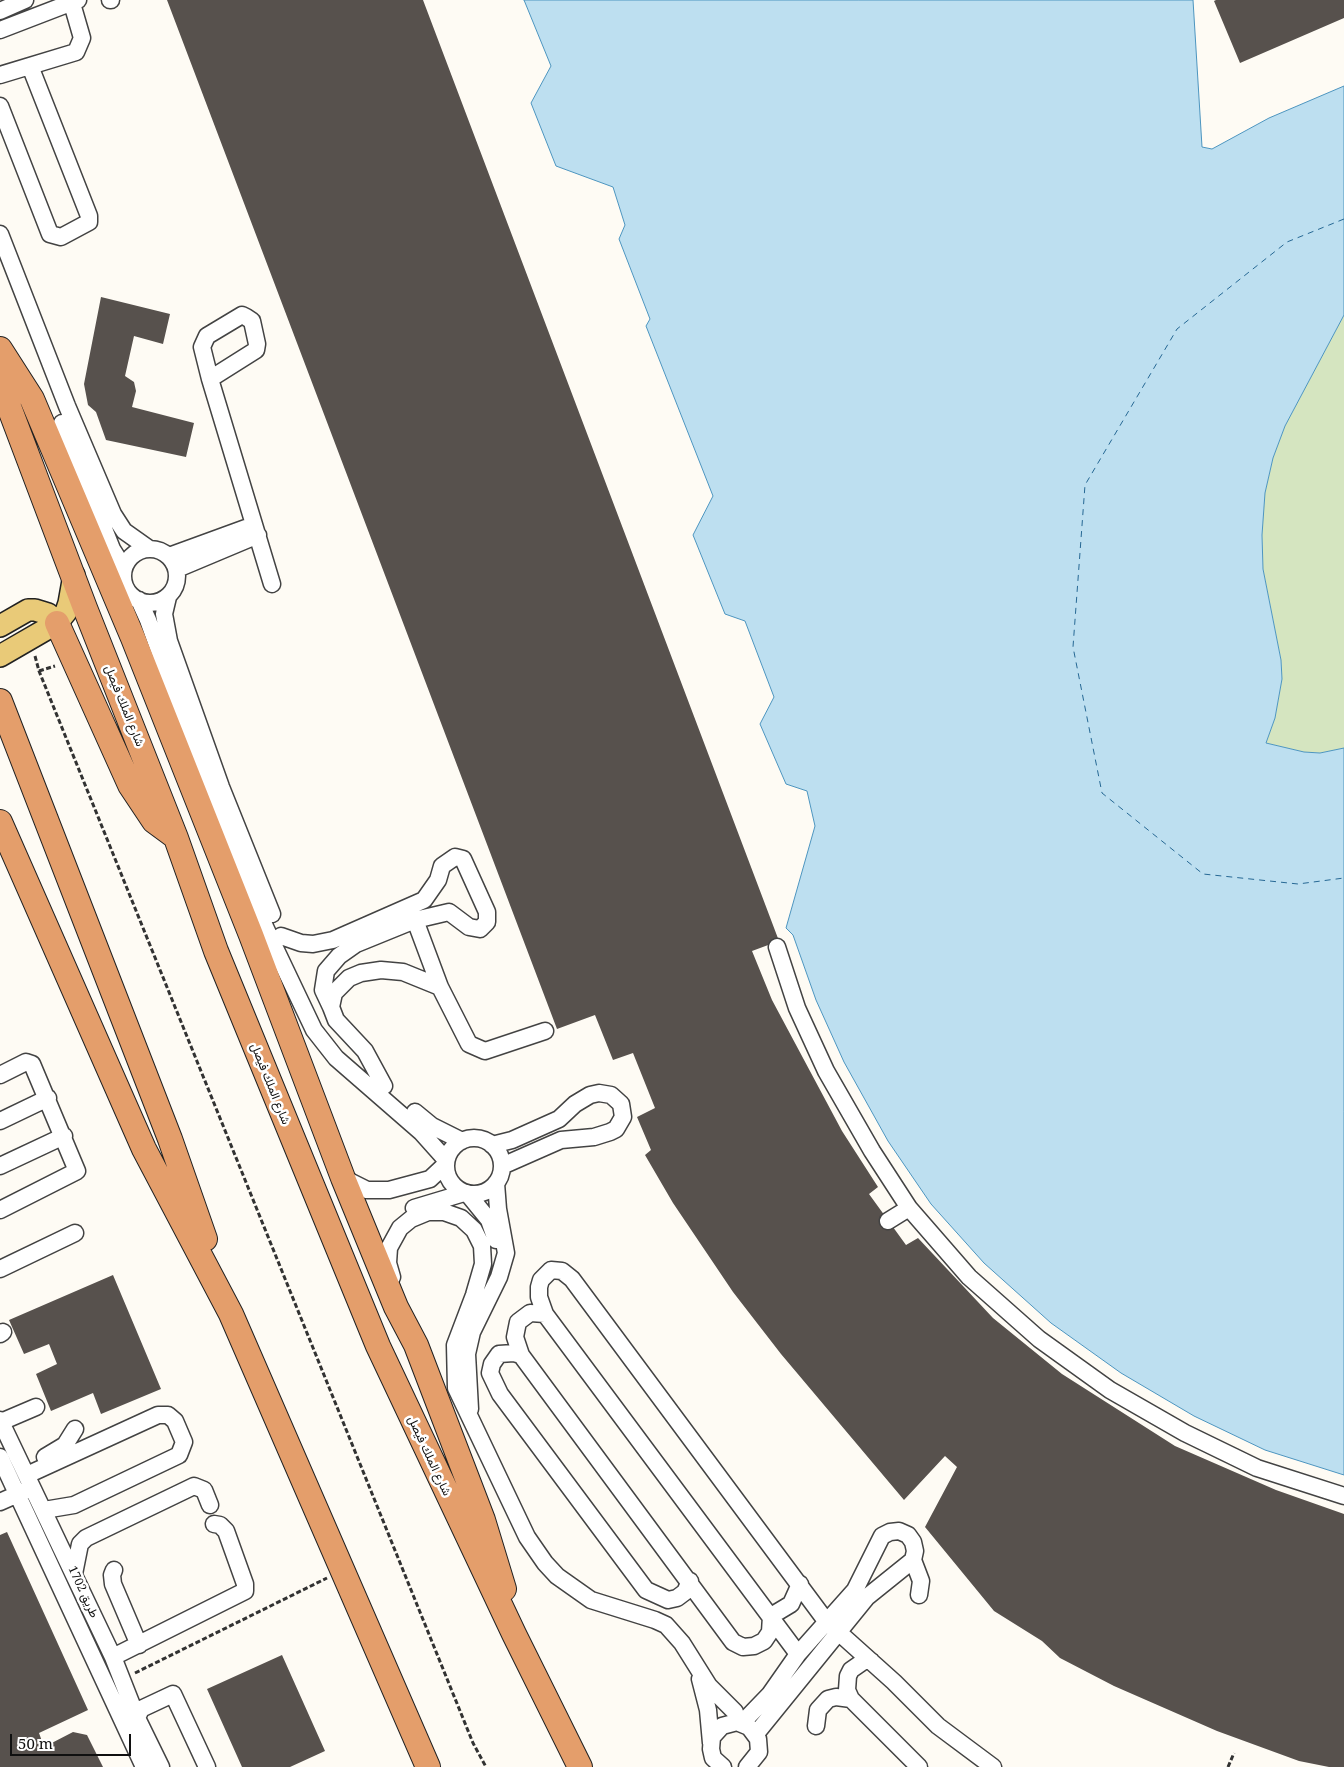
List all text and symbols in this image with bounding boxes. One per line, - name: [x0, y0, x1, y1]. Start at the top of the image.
- street label: شارع الملك فيصل: [101, 663, 147, 749]
- street label: شارع الملك فيصل: [247, 1041, 293, 1127]
- street label: شارع الملك فيصل: [404, 1414, 454, 1498]
- street label: طريق 1702: [65, 1564, 101, 1620]
- scale bar: [12, 1724, 134, 1756]
- text: 50 m: [18, 1733, 53, 1753]

